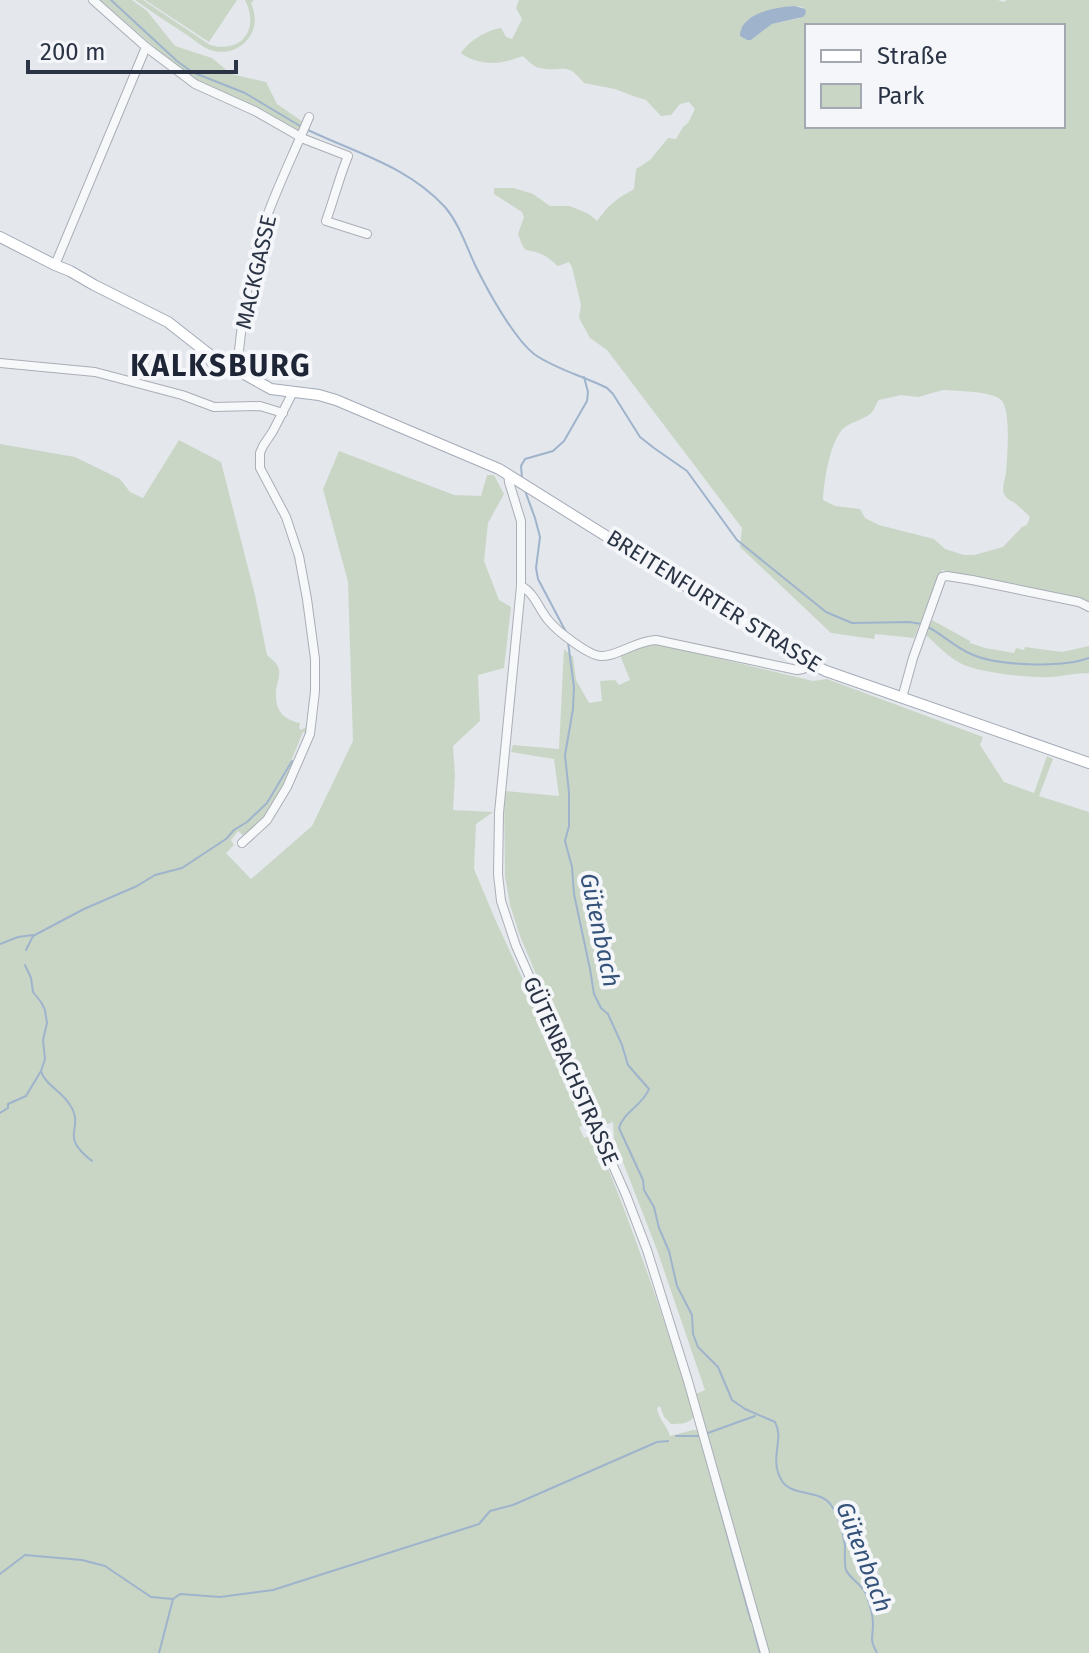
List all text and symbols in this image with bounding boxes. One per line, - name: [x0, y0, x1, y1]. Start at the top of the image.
- scale bar: [28, 24, 236, 74]
- legend: [805, 24, 1065, 128]
- text: 200 m: [40, 38, 106, 66]
- text: Straße: [877, 42, 948, 70]
- text: Park: [877, 82, 925, 110]
- street label: MACKGASSE: [230, 212, 282, 332]
- district label: KALKSBURG: [130, 348, 312, 384]
- street label: BREITENFURTER STRASSE: [602, 524, 826, 678]
- water label: Gütenbach: [574, 870, 626, 990]
- street label: GÜTENBACHSTRASSE: [517, 972, 625, 1170]
- water label: Gütenbach: [830, 1498, 898, 1616]

